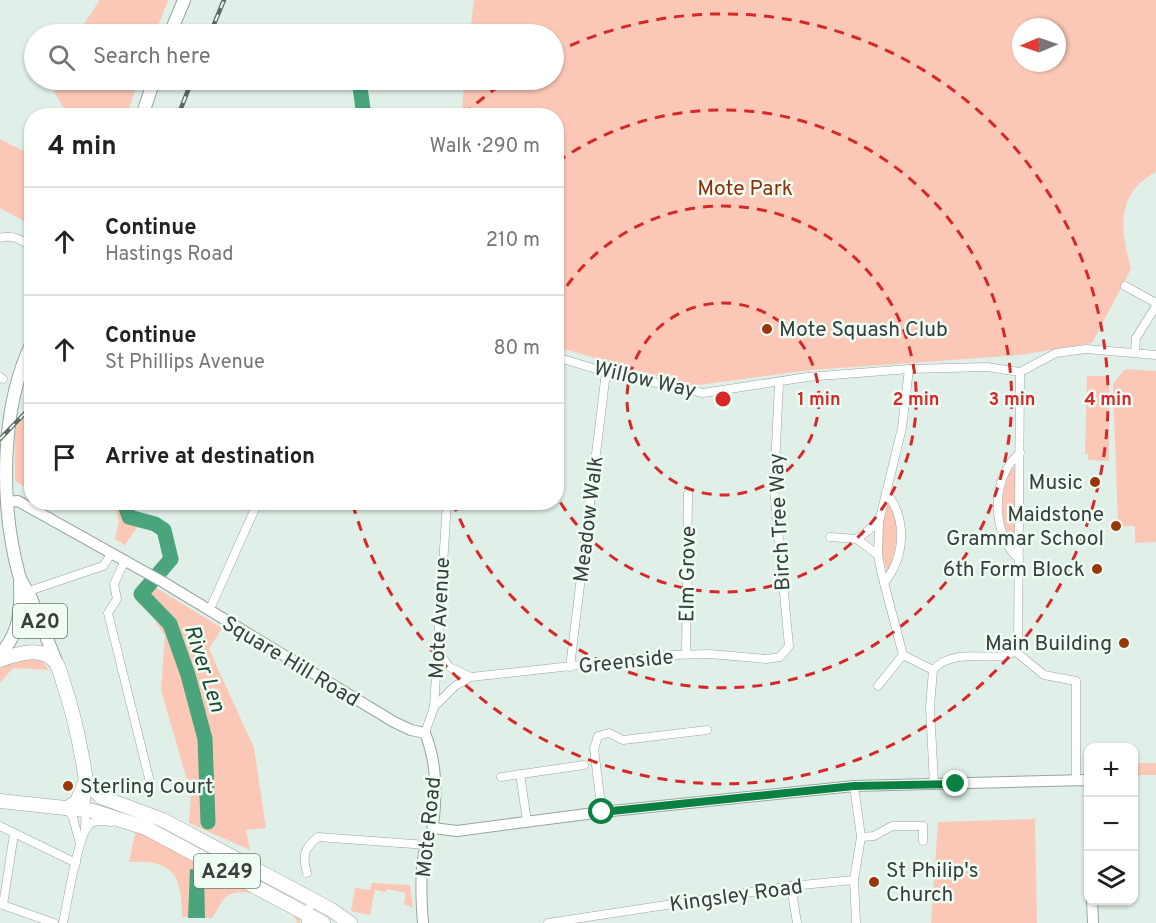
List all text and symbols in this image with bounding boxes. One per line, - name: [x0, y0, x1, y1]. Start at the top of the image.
- north arrow: [1012, 18, 1066, 72]
- search box: [24, 24, 564, 90]
- icon: search: [45, 41, 78, 74]
- text: Search here: [93, 44, 211, 71]
- text: 4 min: [48, 131, 117, 164]
- text: Walk · 290 m: [429, 134, 540, 160]
- park label: Mote Park: [697, 176, 793, 203]
- text: Continue: [105, 215, 196, 242]
- icon: ahead: [48, 225, 81, 258]
- text: 210 m: [486, 228, 540, 254]
- text: Hastings Road: [105, 242, 234, 268]
- place label: Mote Squash Club: [779, 317, 948, 344]
- marker: Mote Squash Club: [760, 322, 774, 336]
- text: Continue: [105, 323, 196, 350]
- icon: ahead: [48, 333, 81, 366]
- text: 80 m: [494, 336, 540, 362]
- text: St Phillips Avenue: [105, 350, 265, 376]
- street label: Willow Way: [591, 356, 698, 405]
- centre of rings: [713, 389, 733, 409]
- text: 1 min: [797, 389, 841, 412]
- text: 2 min: [892, 389, 940, 412]
- text: 3 min: [989, 389, 1035, 412]
- text: 4 min: [1084, 389, 1132, 412]
- icon: arrive: [48, 441, 81, 474]
- text: Arrive at destination: [105, 444, 315, 471]
- street label: Birch Tree Way: [763, 452, 798, 592]
- street label: Meadow Walk: [568, 454, 611, 584]
- place label: Music: [1029, 470, 1083, 497]
- marker: Music: [1088, 475, 1102, 489]
- place label: Maidstone Grammar School: [946, 502, 1104, 553]
- marker: Maidstone Grammar School: [1109, 519, 1123, 533]
- street label: Elm Grove: [674, 526, 703, 622]
- street label: Mote Avenue: [424, 557, 457, 680]
- place label: 6th Form Block: [943, 557, 1085, 584]
- marker: 6th Form Block: [1090, 562, 1104, 576]
- road number: A20: [13, 604, 67, 638]
- street label: Square Hill Road: [217, 611, 364, 714]
- water label: River Len: [177, 622, 230, 716]
- place label: Main Building: [985, 631, 1112, 658]
- marker: Main Building: [1117, 636, 1131, 650]
- street label: Greenside: [577, 644, 675, 681]
- map controls: [1084, 743, 1138, 905]
- button: +: [1084, 743, 1138, 797]
- route end: [942, 770, 968, 796]
- place label: Sterling Court: [80, 774, 213, 801]
- street label: Mote Road: [411, 776, 448, 879]
- marker: Sterling Court: [61, 779, 75, 793]
- button: −: [1084, 797, 1138, 851]
- route start: [588, 798, 614, 824]
- button: layers: [1084, 851, 1138, 905]
- road number: A249: [194, 854, 260, 888]
- place label: St Philip's Church: [886, 858, 979, 909]
- street label: Kingsley Road: [668, 874, 804, 919]
- marker: St Philip's Church: [867, 875, 881, 889]

